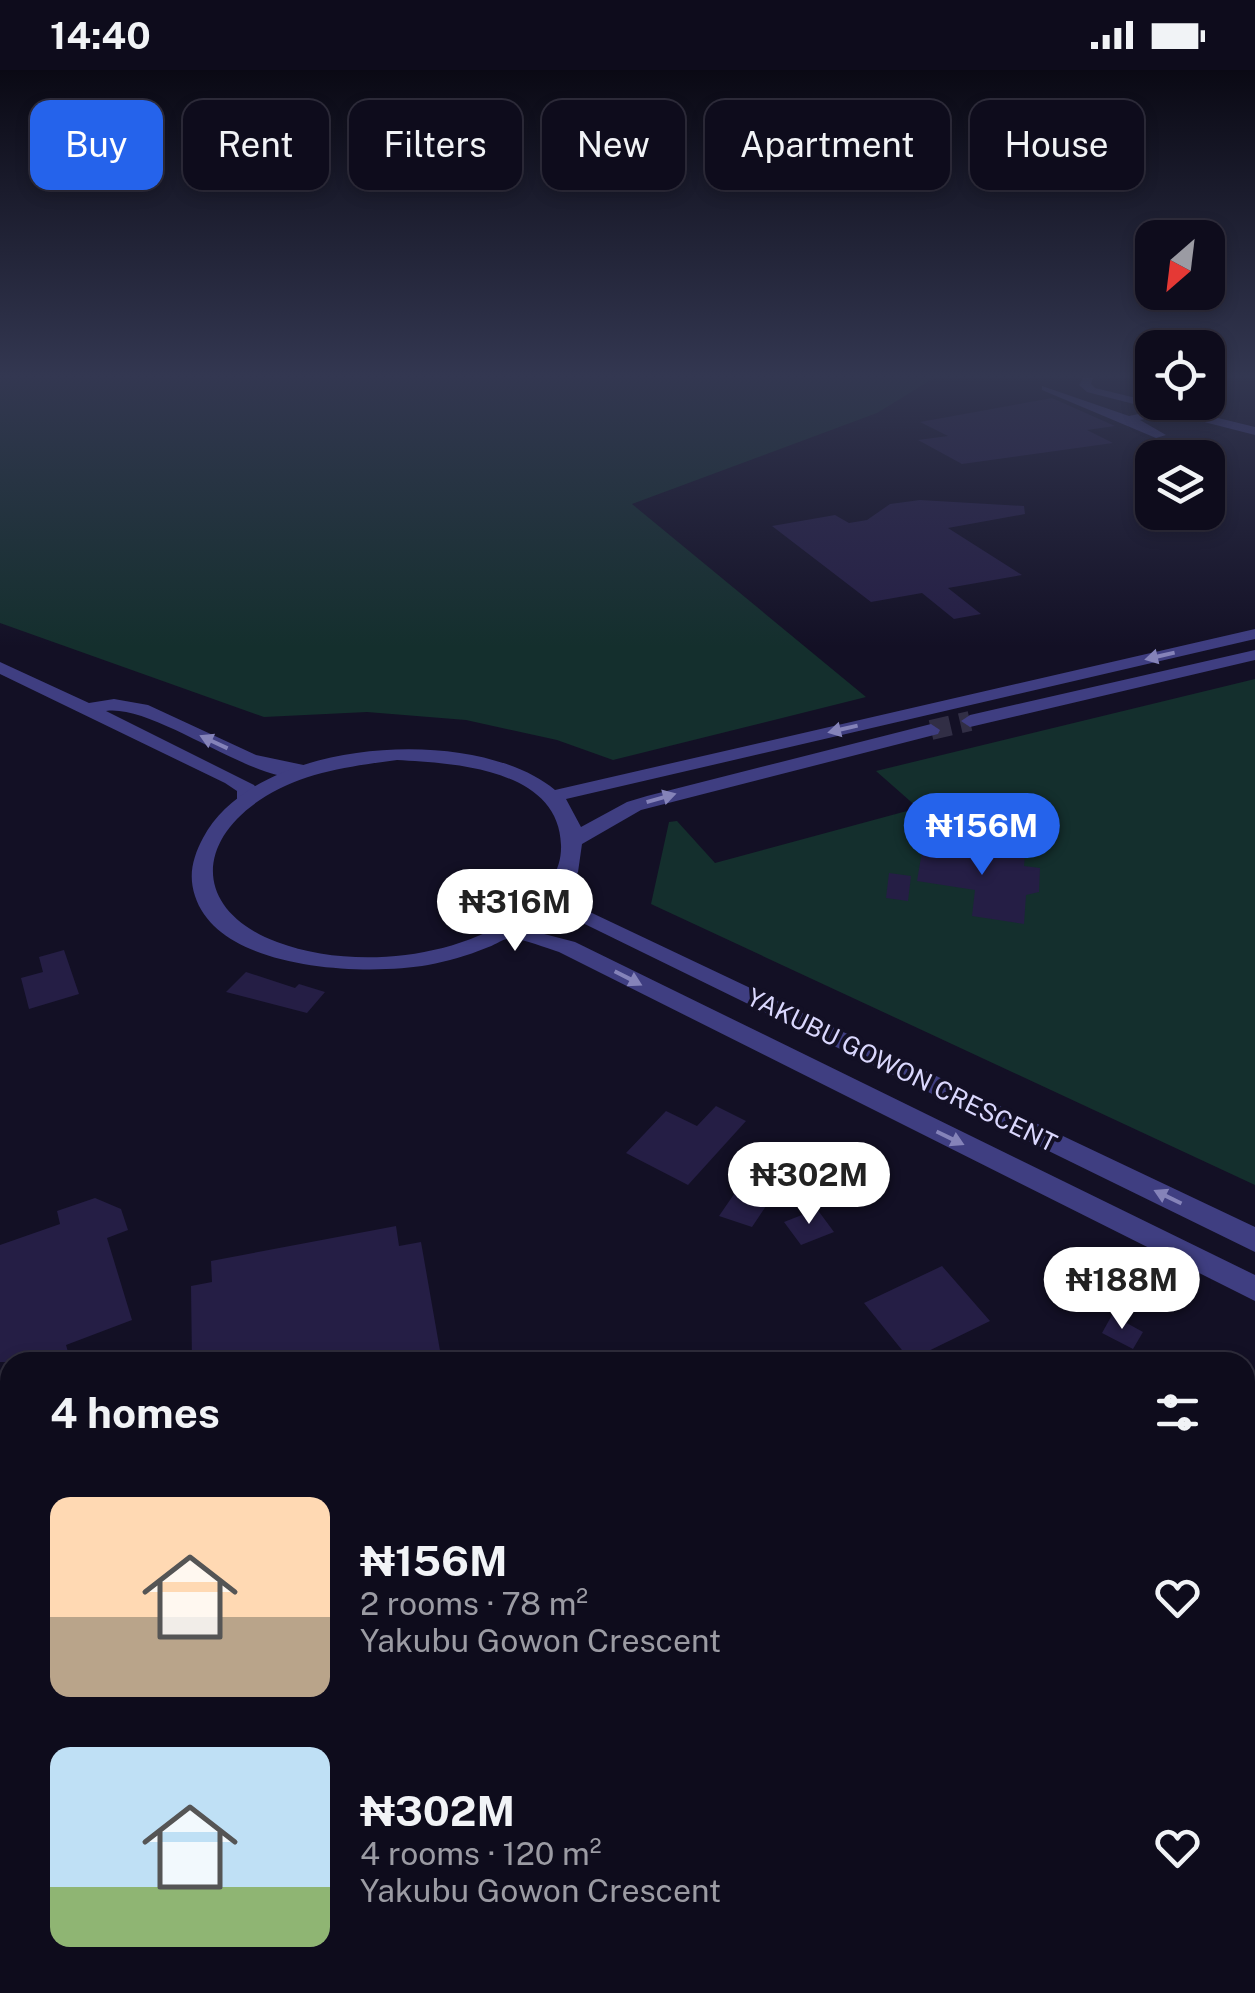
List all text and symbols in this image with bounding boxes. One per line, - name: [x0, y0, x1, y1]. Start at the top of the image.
- text: 14:40: [50, 13, 151, 58]
- chip: Buy: [30, 100, 163, 190]
- chip: Rent: [183, 100, 329, 190]
- chip: Filters: [349, 100, 522, 190]
- chip: New: [542, 100, 685, 190]
- chip: Apartment: [705, 100, 950, 190]
- chip: House: [970, 100, 1144, 190]
- north arrow: [1135, 220, 1225, 310]
- map controls: [1135, 220, 1225, 530]
- button: locate: [1135, 330, 1225, 420]
- button: layers: [1135, 440, 1225, 530]
- one-way arrow: [1144, 649, 1175, 664]
- one-way arrow: [827, 722, 858, 737]
- one-way arrow: [200, 734, 229, 751]
- one-way arrow: [646, 790, 677, 805]
- pin: ₦156M: [912, 793, 1052, 878]
- text: ₦156M: [926, 807, 1038, 844]
- pin: ₦316M: [445, 869, 585, 954]
- text: ₦316M: [459, 883, 571, 920]
- one-way arrow: [614, 969, 643, 986]
- street label: YAKUBU GOWON CRESCENT: [742, 982, 1062, 1158]
- one-way arrow: [936, 1129, 965, 1146]
- pin: ₦302M: [739, 1142, 879, 1227]
- text: ₦302M: [750, 1156, 868, 1193]
- one-way arrow: [1153, 1188, 1182, 1205]
- pin: ₦188M: [1052, 1247, 1192, 1332]
- text: ₦188M: [1066, 1261, 1178, 1298]
- icon: filters: [1150, 1385, 1205, 1440]
- text: 4 homes: [50, 1388, 220, 1437]
- text: ₦156M: [360, 1536, 507, 1585]
- icon: home: [130, 1537, 250, 1657]
- icon: heart: [1150, 1570, 1205, 1625]
- text: 2 rooms · 78 m²: [360, 1585, 588, 1622]
- text: Yakubu Gowon Crescent: [360, 1622, 721, 1659]
- text: ₦302M: [360, 1786, 515, 1835]
- icon: home: [130, 1787, 250, 1907]
- icon: heart: [1150, 1820, 1205, 1875]
- text: 4 rooms · 120 m²: [360, 1835, 602, 1872]
- text: Yakubu Gowon Crescent: [360, 1872, 721, 1909]

